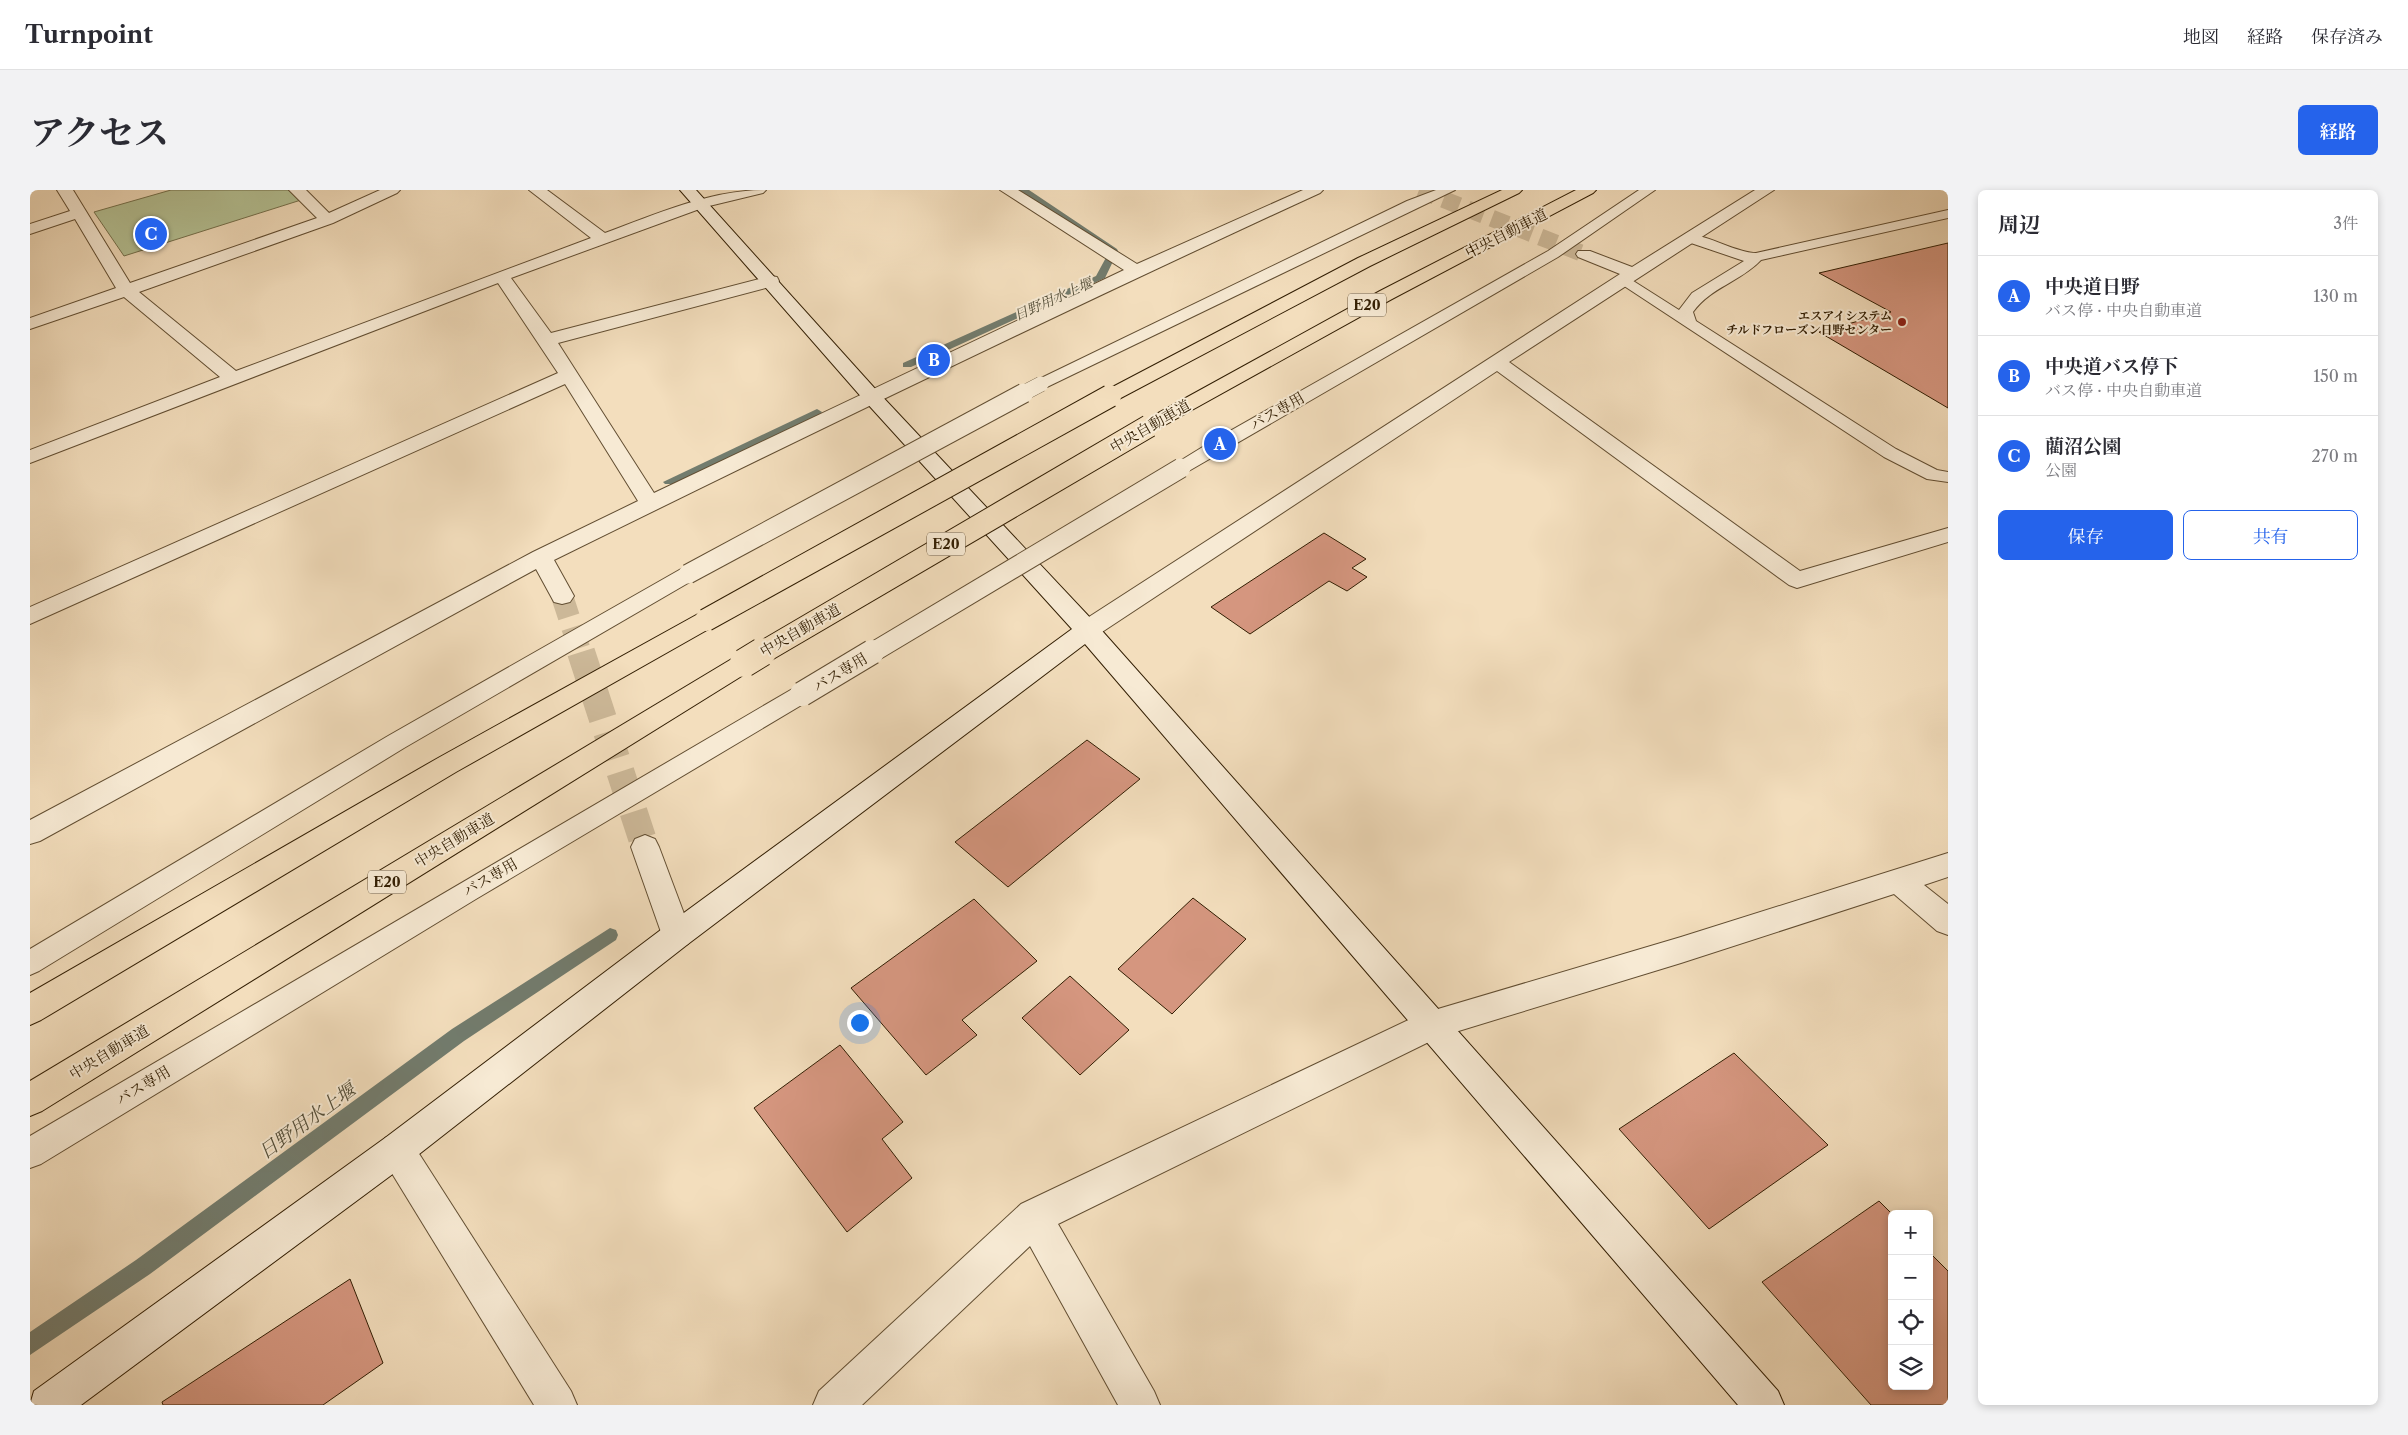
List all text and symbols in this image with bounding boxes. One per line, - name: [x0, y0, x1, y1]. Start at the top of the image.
- text: Turnpoint: [25, 20, 153, 49]
- text: 地図: [2183, 26, 2219, 48]
- text: 経路: [2247, 26, 2283, 48]
- text: 保存済み: [2311, 26, 2383, 48]
- button: 経路: [2298, 105, 2378, 155]
- text: アクセス: [30, 111, 169, 154]
- street label: 中央自動車道: [1462, 204, 1550, 262]
- text: 周辺: [1998, 212, 2040, 237]
- text: 3件: [2333, 213, 2358, 233]
- pin: C: [135, 215, 167, 253]
- water label: 日野用水上堰: [1011, 273, 1097, 324]
- text: 中央道日野: [2045, 275, 2140, 298]
- text: A: [2008, 286, 2020, 306]
- text: 130 m: [2313, 286, 2358, 306]
- road number: E20: [1348, 294, 1386, 316]
- text: バス停 · 中央自動車道: [2045, 300, 2202, 320]
- place label: エスアイシステム チルドフローズン日野センター: [1726, 308, 1892, 337]
- marker: エスアイシステム チルドフローズン日野センター: [1896, 316, 1908, 328]
- pin: B: [918, 341, 950, 379]
- text: 中央道バス停下: [2045, 355, 2178, 378]
- text: B: [2008, 366, 2020, 386]
- text: 150 m: [2313, 366, 2358, 386]
- text: バス停 · 中央自動車道: [2045, 380, 2202, 400]
- street label: バス専用: [1246, 388, 1308, 434]
- street label: 中央自動車道: [1106, 395, 1194, 457]
- pin: A: [1204, 425, 1236, 463]
- text: 藺沼公園: [2045, 435, 2121, 458]
- text: C: [2008, 446, 2020, 466]
- text: 270 m: [2312, 446, 2358, 466]
- text: 公園: [2045, 460, 2077, 480]
- button: 保存: [1998, 510, 2173, 560]
- button: 共有: [2183, 510, 2358, 560]
- road number: E20: [927, 532, 965, 556]
- street label: 中央自動車道: [756, 599, 844, 661]
- street label: バス専用: [809, 648, 871, 696]
- street label: 中央自動車道: [411, 809, 497, 871]
- street label: バス専用: [459, 854, 521, 900]
- road number: E20: [368, 870, 406, 894]
- your location: [847, 1010, 873, 1036]
- street label: 中央自動車道: [66, 1021, 152, 1083]
- street label: バス専用: [112, 1061, 174, 1109]
- water label: 日野用水上堰: [254, 1076, 362, 1164]
- map controls: [1888, 1210, 1933, 1390]
- button: +: [1888, 1210, 1933, 1255]
- button: −: [1888, 1255, 1933, 1300]
- button: locate: [1888, 1300, 1933, 1345]
- button: layers: [1888, 1345, 1933, 1390]

